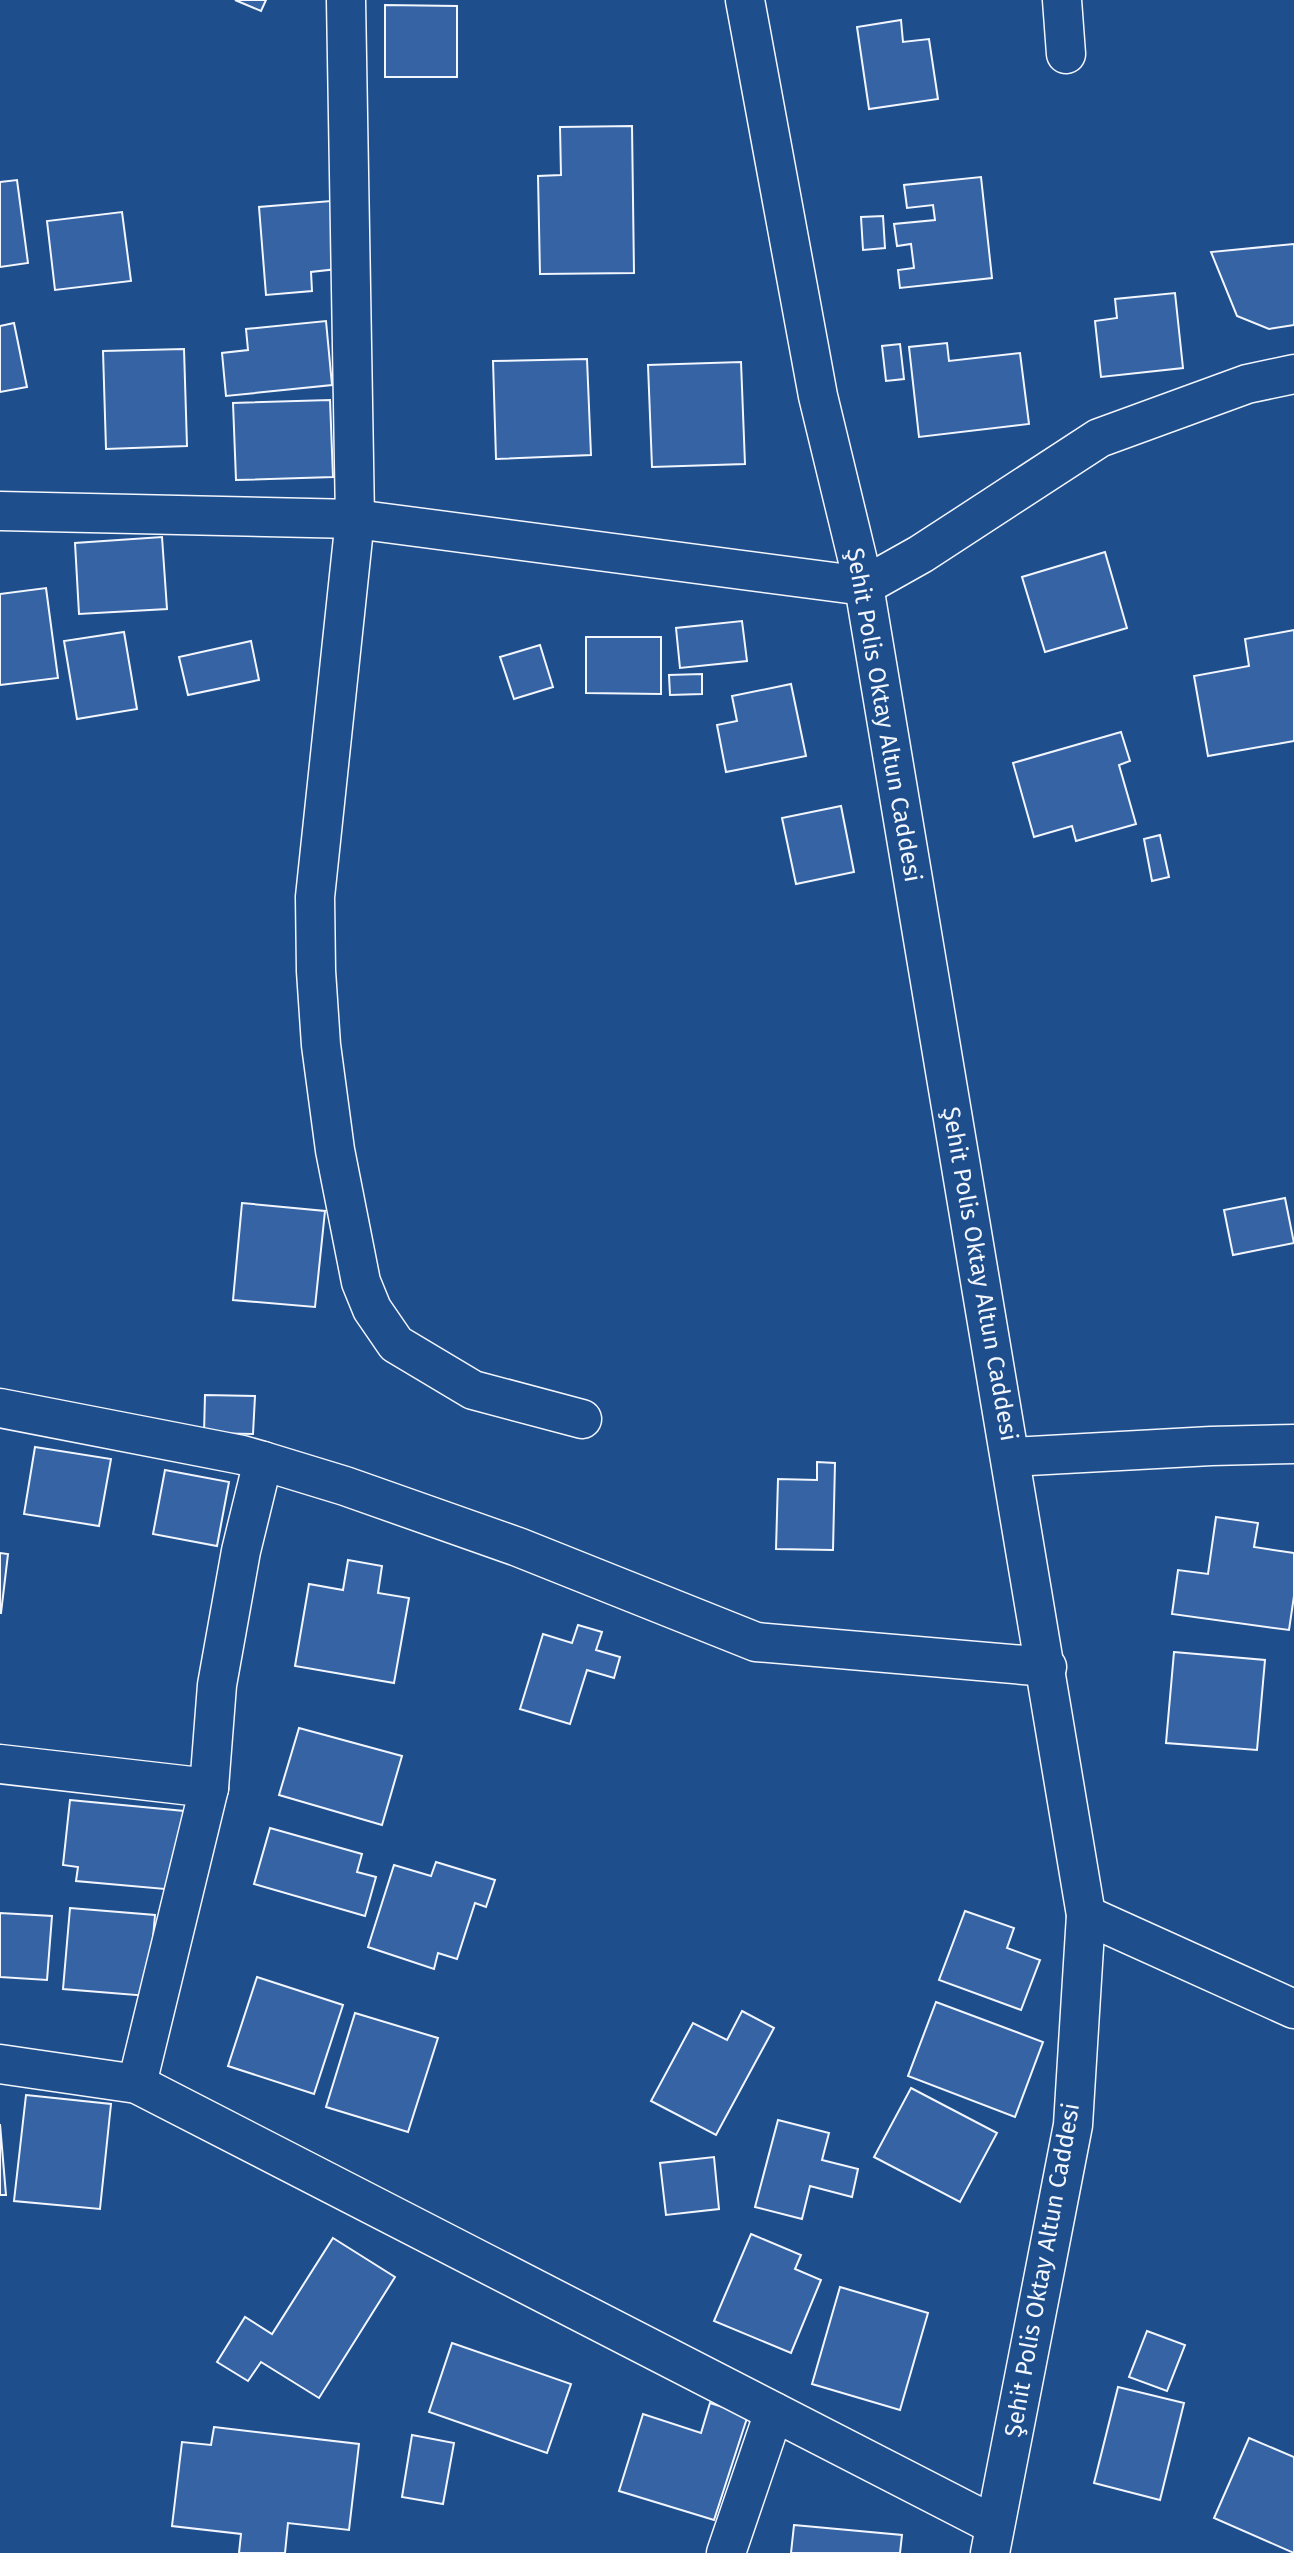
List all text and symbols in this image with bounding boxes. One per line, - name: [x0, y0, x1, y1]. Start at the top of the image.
- street label: Şehit Polis Oktay Altun Caddesi: [841, 546, 927, 884]
- street label: Şehit Polis Oktay Altun Caddesi: [937, 1105, 1023, 1443]
- street label: Şehit Polis Oktay Altun Caddesi: [999, 2101, 1085, 2439]

